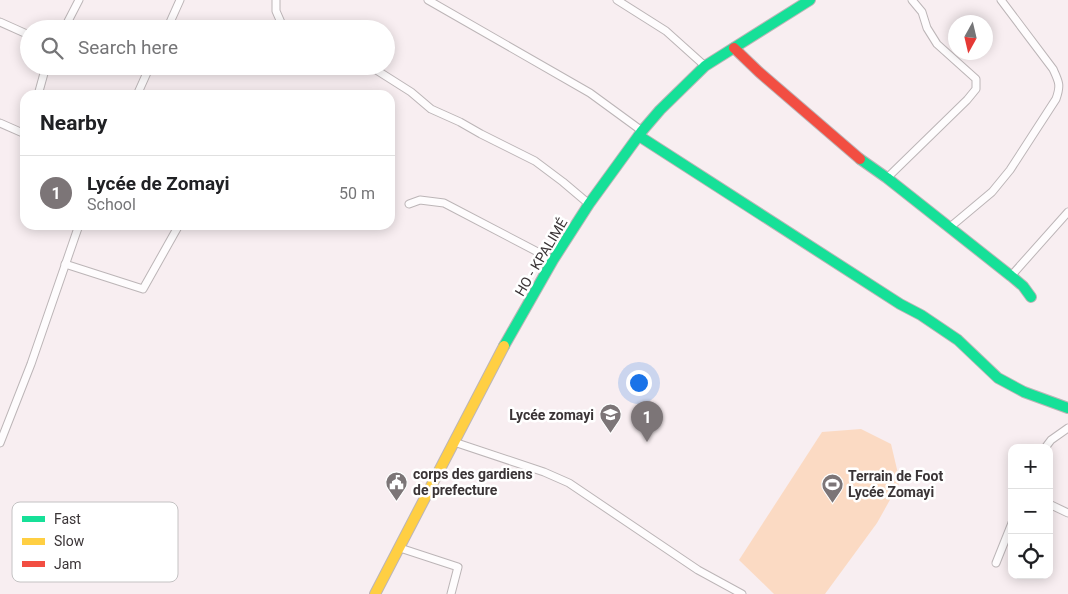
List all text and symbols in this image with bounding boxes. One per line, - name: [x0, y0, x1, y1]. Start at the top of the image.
- north arrow: [948, 15, 993, 60]
- search box: [20, 20, 395, 75]
- icon: search: [38, 34, 66, 62]
- text: Search here: [78, 36, 178, 59]
- text: Nearby: [40, 111, 107, 135]
- text: Lycée de Zomayi: [87, 172, 230, 195]
- text: 1: [51, 184, 61, 203]
- text: 50 m: [339, 184, 375, 203]
- text: School: [87, 195, 136, 214]
- street label: HO - KPALIMÉ: [511, 215, 570, 299]
- your location: [626, 370, 652, 396]
- pin: 1: [631, 401, 663, 442]
- school or university icon: Lycée zomayi: [598, 403, 622, 434]
- place label: Lycée zomayi: [509, 407, 594, 423]
- map controls: [1008, 444, 1053, 579]
- button: +: [1008, 444, 1053, 489]
- place label: corps des gardiens de prefecture: [413, 466, 533, 498]
- place label: Terrain de Foot Lycée Zomayi: [848, 468, 943, 500]
- public building icon: corps des gardiens de prefecture: [385, 470, 409, 501]
- sports icon: Terrain de Foot Lycée Zomayi: [820, 472, 844, 503]
- button: −: [1008, 489, 1053, 534]
- legend: [12, 502, 178, 582]
- text: Fast: [54, 511, 81, 527]
- text: Slow: [54, 533, 85, 549]
- button: locate: [1008, 534, 1053, 579]
- text: Jam: [54, 556, 82, 572]

